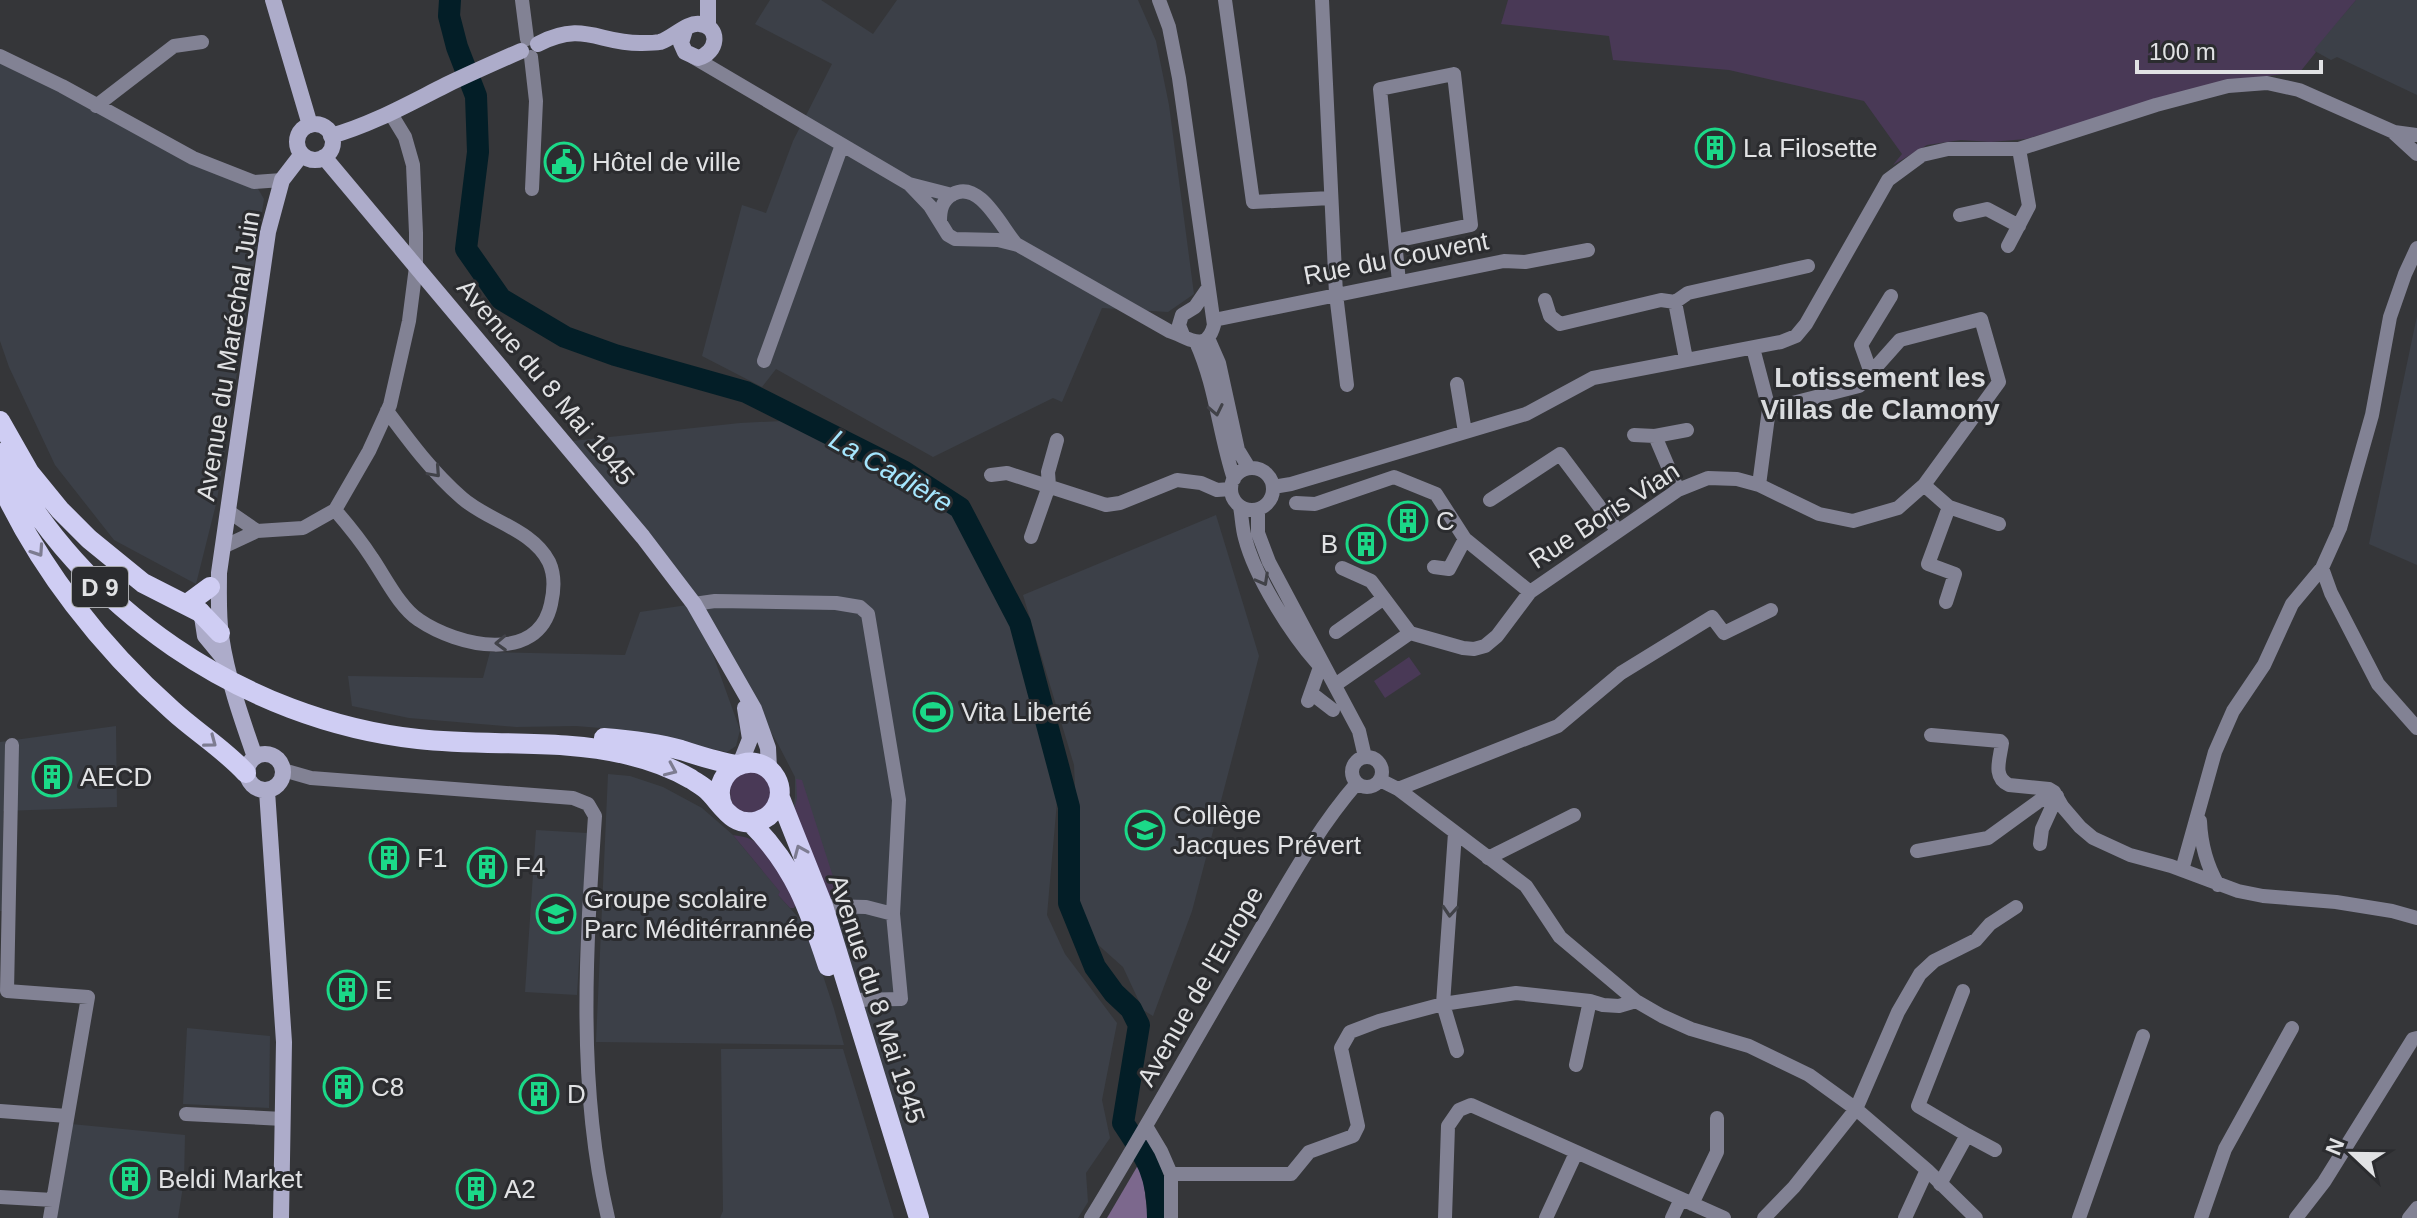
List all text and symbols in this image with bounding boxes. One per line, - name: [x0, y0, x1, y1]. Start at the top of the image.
- scale bar: [2137, 24, 2321, 74]
- text: 100 m: [2149, 38, 2216, 65]
- building icon: La Filosette: [1694, 127, 1736, 169]
- place label: La Filosette: [1743, 133, 1877, 163]
- public building icon: Hôtel de ville: [543, 141, 585, 183]
- place label: Hôtel de ville: [592, 147, 741, 177]
- street label: Avenue du Maréchal Juin: [190, 209, 266, 503]
- street label: Rue du Couvent: [1301, 225, 1492, 291]
- street label: Avenue du 8 Mai 1945: [451, 273, 641, 491]
- district label: Lotissement les Villas de Clamony: [1760, 362, 2000, 425]
- one-way arrow: [1207, 403, 1224, 417]
- water label: La Cadière: [824, 423, 958, 519]
- street label: Rue Boris Vian: [1523, 455, 1685, 575]
- one-way arrow: [426, 462, 440, 477]
- building icon: C: [1387, 500, 1429, 542]
- place label: C: [1436, 506, 1455, 536]
- building icon: B: [1345, 523, 1387, 565]
- place label: B: [1321, 529, 1338, 559]
- one-way arrow: [28, 542, 43, 556]
- road number: D 9: [72, 567, 128, 607]
- one-way arrow: [1254, 572, 1269, 587]
- one-way arrow: [494, 635, 507, 652]
- sports icon: Vita Liberté: [912, 691, 954, 733]
- place label: Vita Liberté: [961, 697, 1092, 727]
- one-way arrow: [203, 733, 217, 747]
- building icon: AECD: [31, 756, 73, 798]
- one-way arrow: [663, 761, 677, 777]
- place label: AECD: [80, 762, 152, 792]
- place label: Collège Jacques Prévert: [1173, 800, 1362, 860]
- school or university icon: Collège Jacques Prévert: [1124, 809, 1166, 851]
- building icon: F1: [368, 837, 410, 879]
- place label: F1: [417, 843, 447, 873]
- one-way arrow: [794, 845, 810, 859]
- building icon: F4: [466, 846, 508, 888]
- place label: F4: [515, 852, 545, 882]
- street label: Avenue du 8 Mai 1945: [823, 871, 931, 1127]
- street label: Avenue de l'Europe: [1131, 881, 1269, 1091]
- place label: Groupe scolaire Parc Méditérrannée: [584, 884, 812, 944]
- school or university icon: Groupe scolaire Parc Méditérrannée: [535, 893, 577, 935]
- one-way arrow: [1442, 904, 1459, 917]
- building icon: E: [326, 969, 368, 1011]
- place label: E: [375, 975, 392, 1005]
- building icon: C8: [322, 1066, 364, 1108]
- place label: C8: [371, 1072, 404, 1102]
- building icon: D: [518, 1073, 560, 1115]
- place label: D: [567, 1079, 586, 1109]
- north arrow: [2313, 1114, 2393, 1194]
- text: N: [2320, 1135, 2349, 1159]
- building icon: Beldi Market: [109, 1158, 151, 1200]
- place label: Beldi Market: [158, 1164, 303, 1194]
- building icon: A2: [455, 1168, 497, 1210]
- place label: A2: [504, 1174, 536, 1204]

